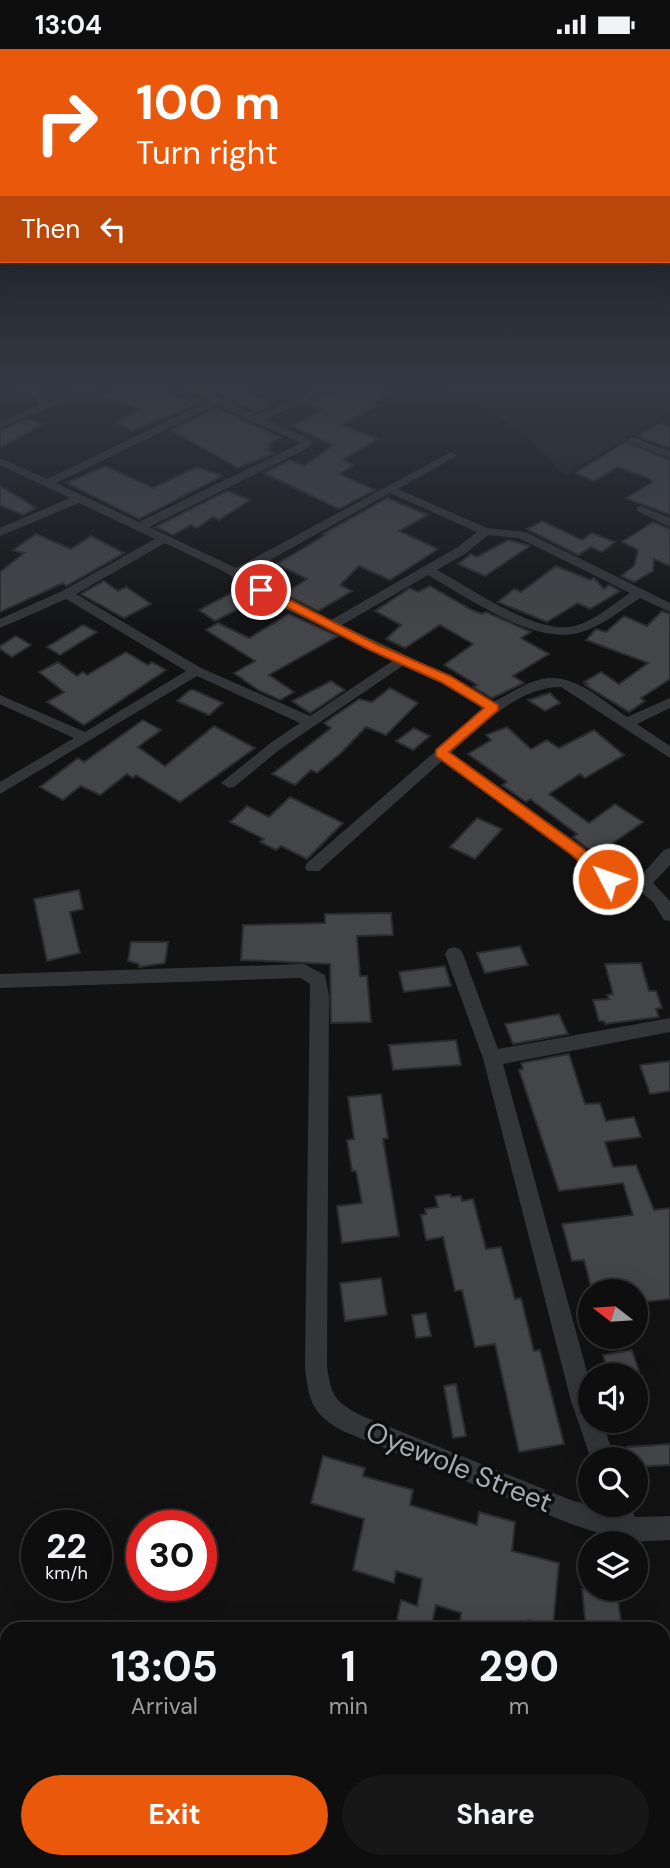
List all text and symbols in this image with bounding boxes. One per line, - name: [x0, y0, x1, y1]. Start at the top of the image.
- text: 13:04: [35, 8, 102, 42]
- text: 100 m: [136, 70, 280, 134]
- icon: right: [21, 77, 112, 168]
- text: Turn right: [136, 132, 278, 174]
- icon: left: [94, 210, 132, 248]
- text: Then: [21, 212, 80, 246]
- pin: [231, 560, 291, 620]
- icon: arrive: [242, 571, 280, 609]
- position arrow: [571, 842, 645, 916]
- north arrow: [578, 1279, 648, 1349]
- map controls: [578, 1279, 648, 1601]
- button: sound: [578, 1363, 648, 1433]
- street label: Oyewole Street: [360, 1413, 558, 1521]
- button: search: [578, 1447, 648, 1517]
- speed limit sign: 30: [126, 1510, 217, 1601]
- text: 22: [46, 1523, 87, 1569]
- button: layers: [578, 1531, 648, 1601]
- text: km/h: [45, 1561, 88, 1585]
- text: 13:05: [111, 1639, 218, 1694]
- text: 1: [341, 1639, 356, 1694]
- text: 290: [479, 1639, 559, 1694]
- text: Arrival: [131, 1691, 198, 1721]
- text: min: [329, 1691, 368, 1721]
- text: m: [509, 1691, 529, 1721]
- button: Exit: [21, 1775, 328, 1855]
- button: Share: [342, 1775, 649, 1855]

